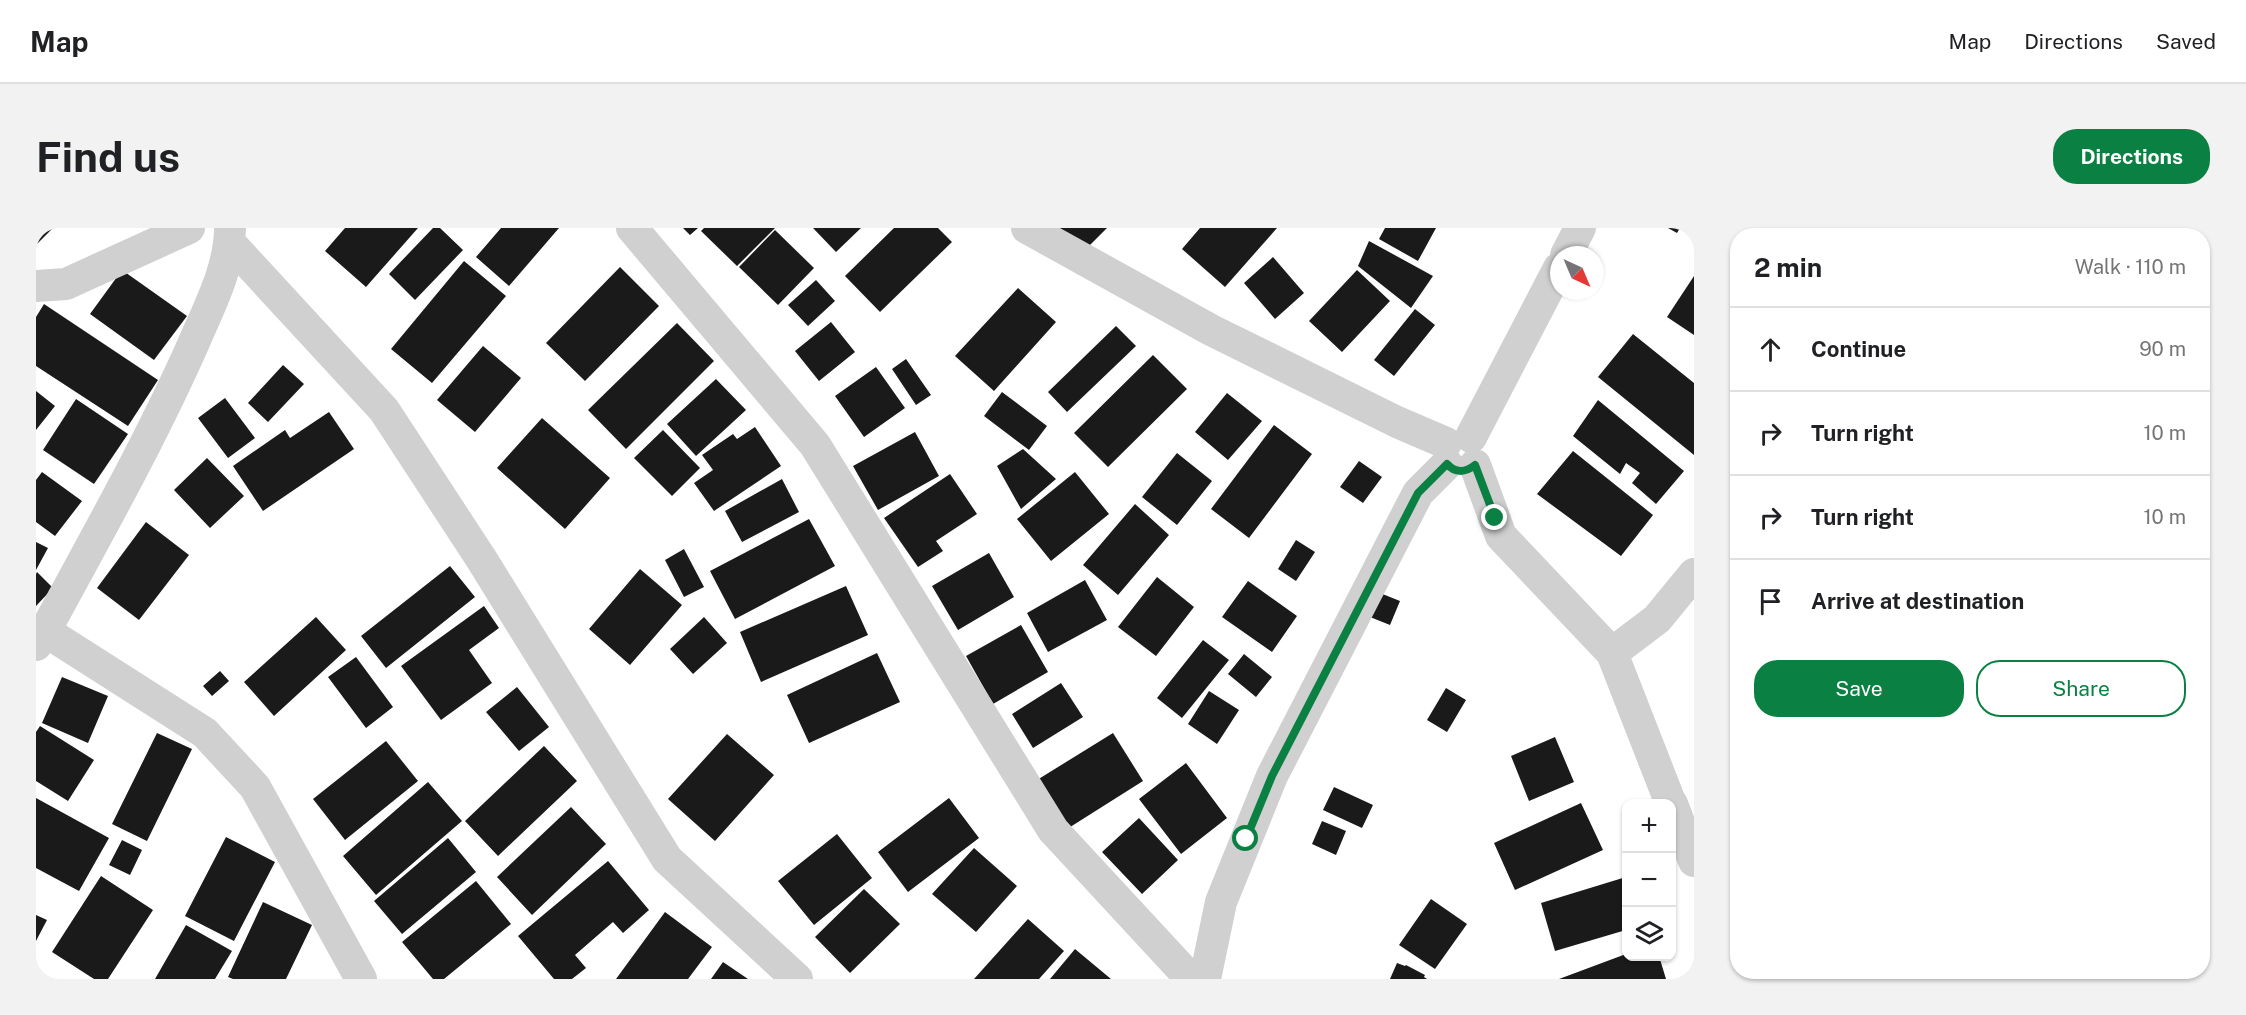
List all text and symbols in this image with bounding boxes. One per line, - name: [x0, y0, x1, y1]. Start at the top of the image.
- text: Map: [30, 25, 89, 58]
- text: Map: [1949, 29, 1991, 54]
- text: Directions: [2024, 29, 2123, 54]
- text: Saved: [2156, 29, 2216, 54]
- button: Directions: [2053, 129, 2210, 184]
- text: Find us: [36, 132, 180, 181]
- north arrow: [1550, 246, 1604, 300]
- text: 2 min: [1754, 252, 1822, 283]
- text: Walk · 110 m: [2075, 255, 2186, 279]
- icon: ahead: [1754, 333, 1787, 366]
- text: Continue: [1811, 336, 1906, 362]
- text: 90 m: [2139, 337, 2186, 361]
- icon: right: [1754, 417, 1787, 450]
- text: Turn right: [1811, 420, 1914, 446]
- text: 10 m: [2143, 421, 2186, 445]
- icon: right: [1754, 501, 1787, 534]
- route end: [1481, 504, 1507, 530]
- text: Turn right: [1811, 504, 1914, 530]
- text: 10 m: [2143, 505, 2186, 529]
- icon: arrive: [1754, 585, 1787, 618]
- text: Arrive at destination: [1811, 588, 2024, 614]
- button: Save: [1754, 660, 1964, 717]
- button: Share: [1976, 660, 2186, 717]
- map controls: [1622, 799, 1676, 961]
- button: +: [1622, 799, 1676, 853]
- route start: [1232, 825, 1258, 851]
- button: −: [1622, 853, 1676, 907]
- button: layers: [1622, 907, 1676, 961]

